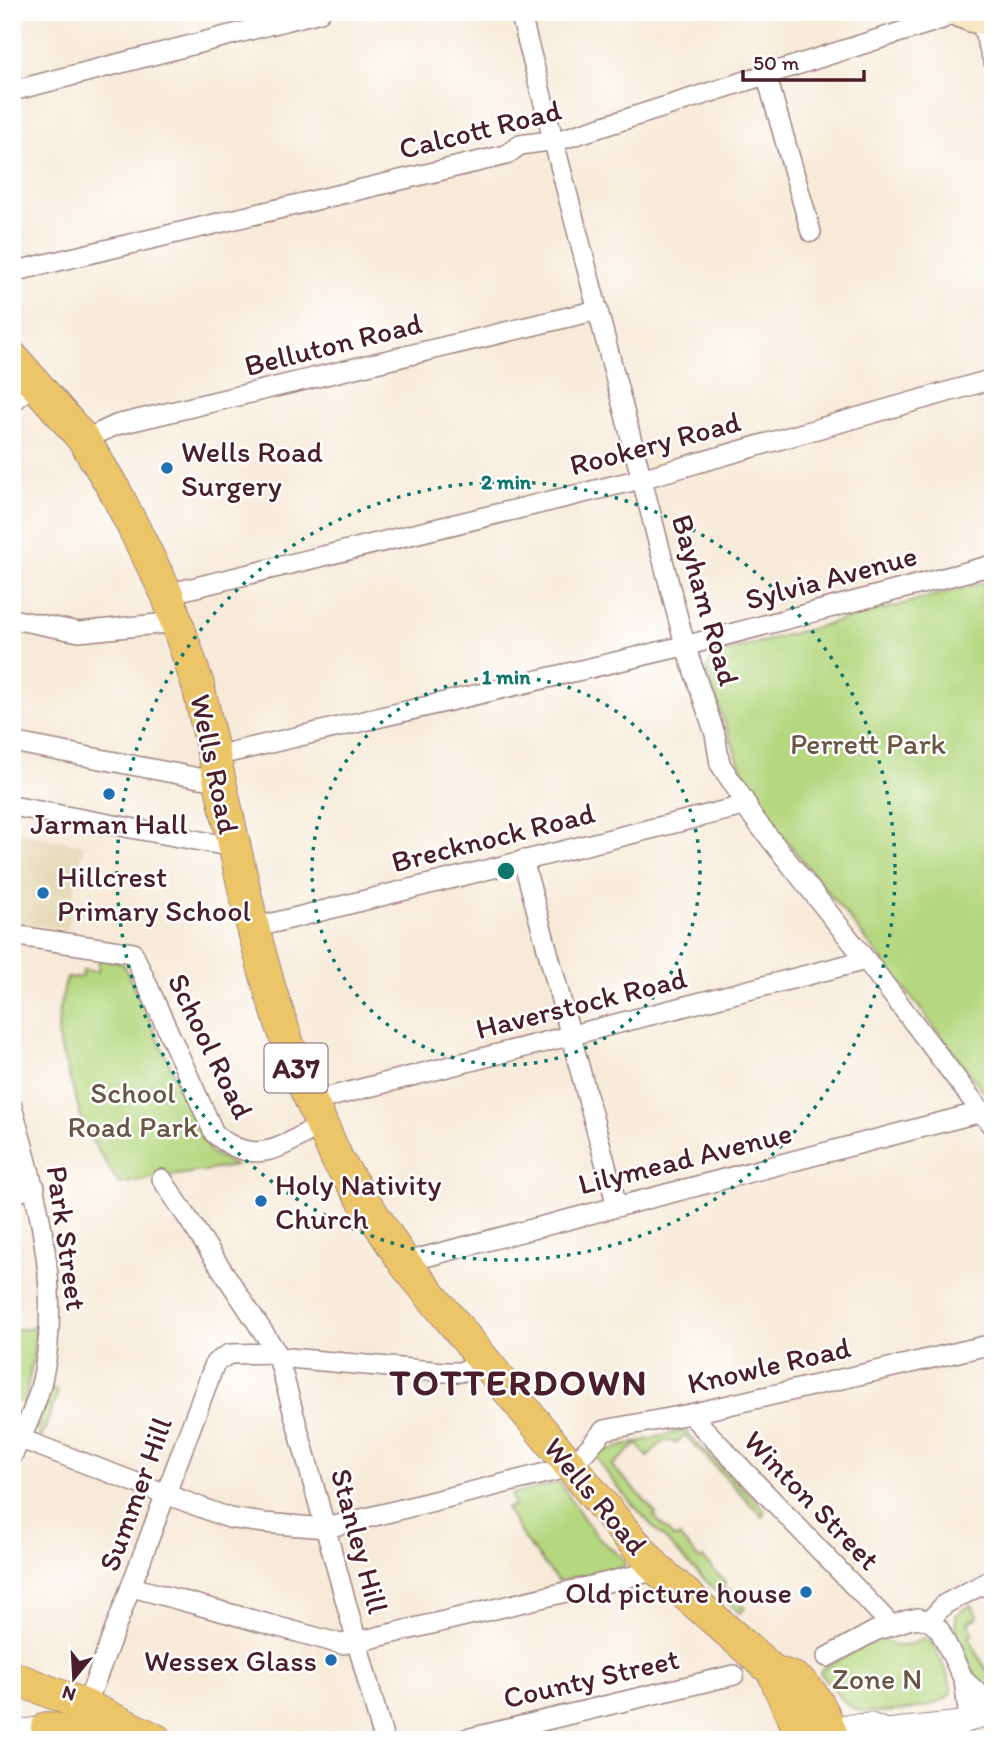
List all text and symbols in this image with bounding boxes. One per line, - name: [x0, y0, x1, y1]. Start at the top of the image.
- scale bar: [743, 38, 863, 82]
- text: 50 m: [753, 50, 800, 75]
- street label: Calcott Road: [395, 91, 565, 167]
- street label: Belluton Road: [241, 304, 425, 384]
- street label: Rookery Road: [566, 402, 745, 484]
- place label: Wells Road Surgery: [181, 433, 324, 504]
- marker: Wells Road Surgery: [159, 460, 175, 476]
- text: 2 min: [481, 469, 532, 494]
- street label: Bayham Road: [664, 510, 748, 690]
- street label: Sylvia Avenue: [741, 536, 921, 618]
- text: 1 min: [482, 664, 531, 689]
- street label: Wells Road: [182, 691, 248, 838]
- park label: Perrett Park: [790, 725, 947, 762]
- marker: Jarman Hall: [101, 786, 117, 802]
- street label: Brecknock Road: [387, 794, 599, 880]
- place label: Jarman Hall: [30, 805, 188, 842]
- place label: Hillcrest Primary School: [57, 858, 251, 929]
- centre of rings: [494, 859, 518, 883]
- marker: Hillcrest Primary School: [35, 885, 51, 901]
- street label: Haverstock Road: [472, 959, 691, 1047]
- street label: School Road: [160, 967, 262, 1125]
- road number: A37: [264, 1044, 328, 1092]
- park label: School Road Park: [68, 1074, 199, 1145]
- street label: Lilymead Avenue: [574, 1114, 796, 1202]
- street label: Park Street: [39, 1163, 95, 1313]
- place label: Holy Nativity Church: [275, 1166, 441, 1237]
- marker: Holy Nativity Church: [253, 1193, 269, 1209]
- street label: Knowle Road: [684, 1328, 855, 1402]
- district label: TOTTERDOWN: [389, 1360, 648, 1404]
- street label: Summer Hill: [90, 1412, 180, 1576]
- street label: Winton Street: [736, 1422, 888, 1578]
- street label: Wells Road: [536, 1430, 656, 1563]
- street label: Stanley Hill: [323, 1464, 397, 1618]
- place label: Old picture house: [565, 1574, 792, 1611]
- marker: Old picture house: [798, 1584, 814, 1600]
- street label: County Street: [499, 1640, 683, 1716]
- place label: Wessex Glass: [144, 1642, 317, 1679]
- north arrow: [38, 1644, 108, 1714]
- marker: Wessex Glass: [323, 1652, 339, 1668]
- park label: Zone N: [832, 1660, 922, 1697]
- text: N: [59, 1681, 79, 1707]

